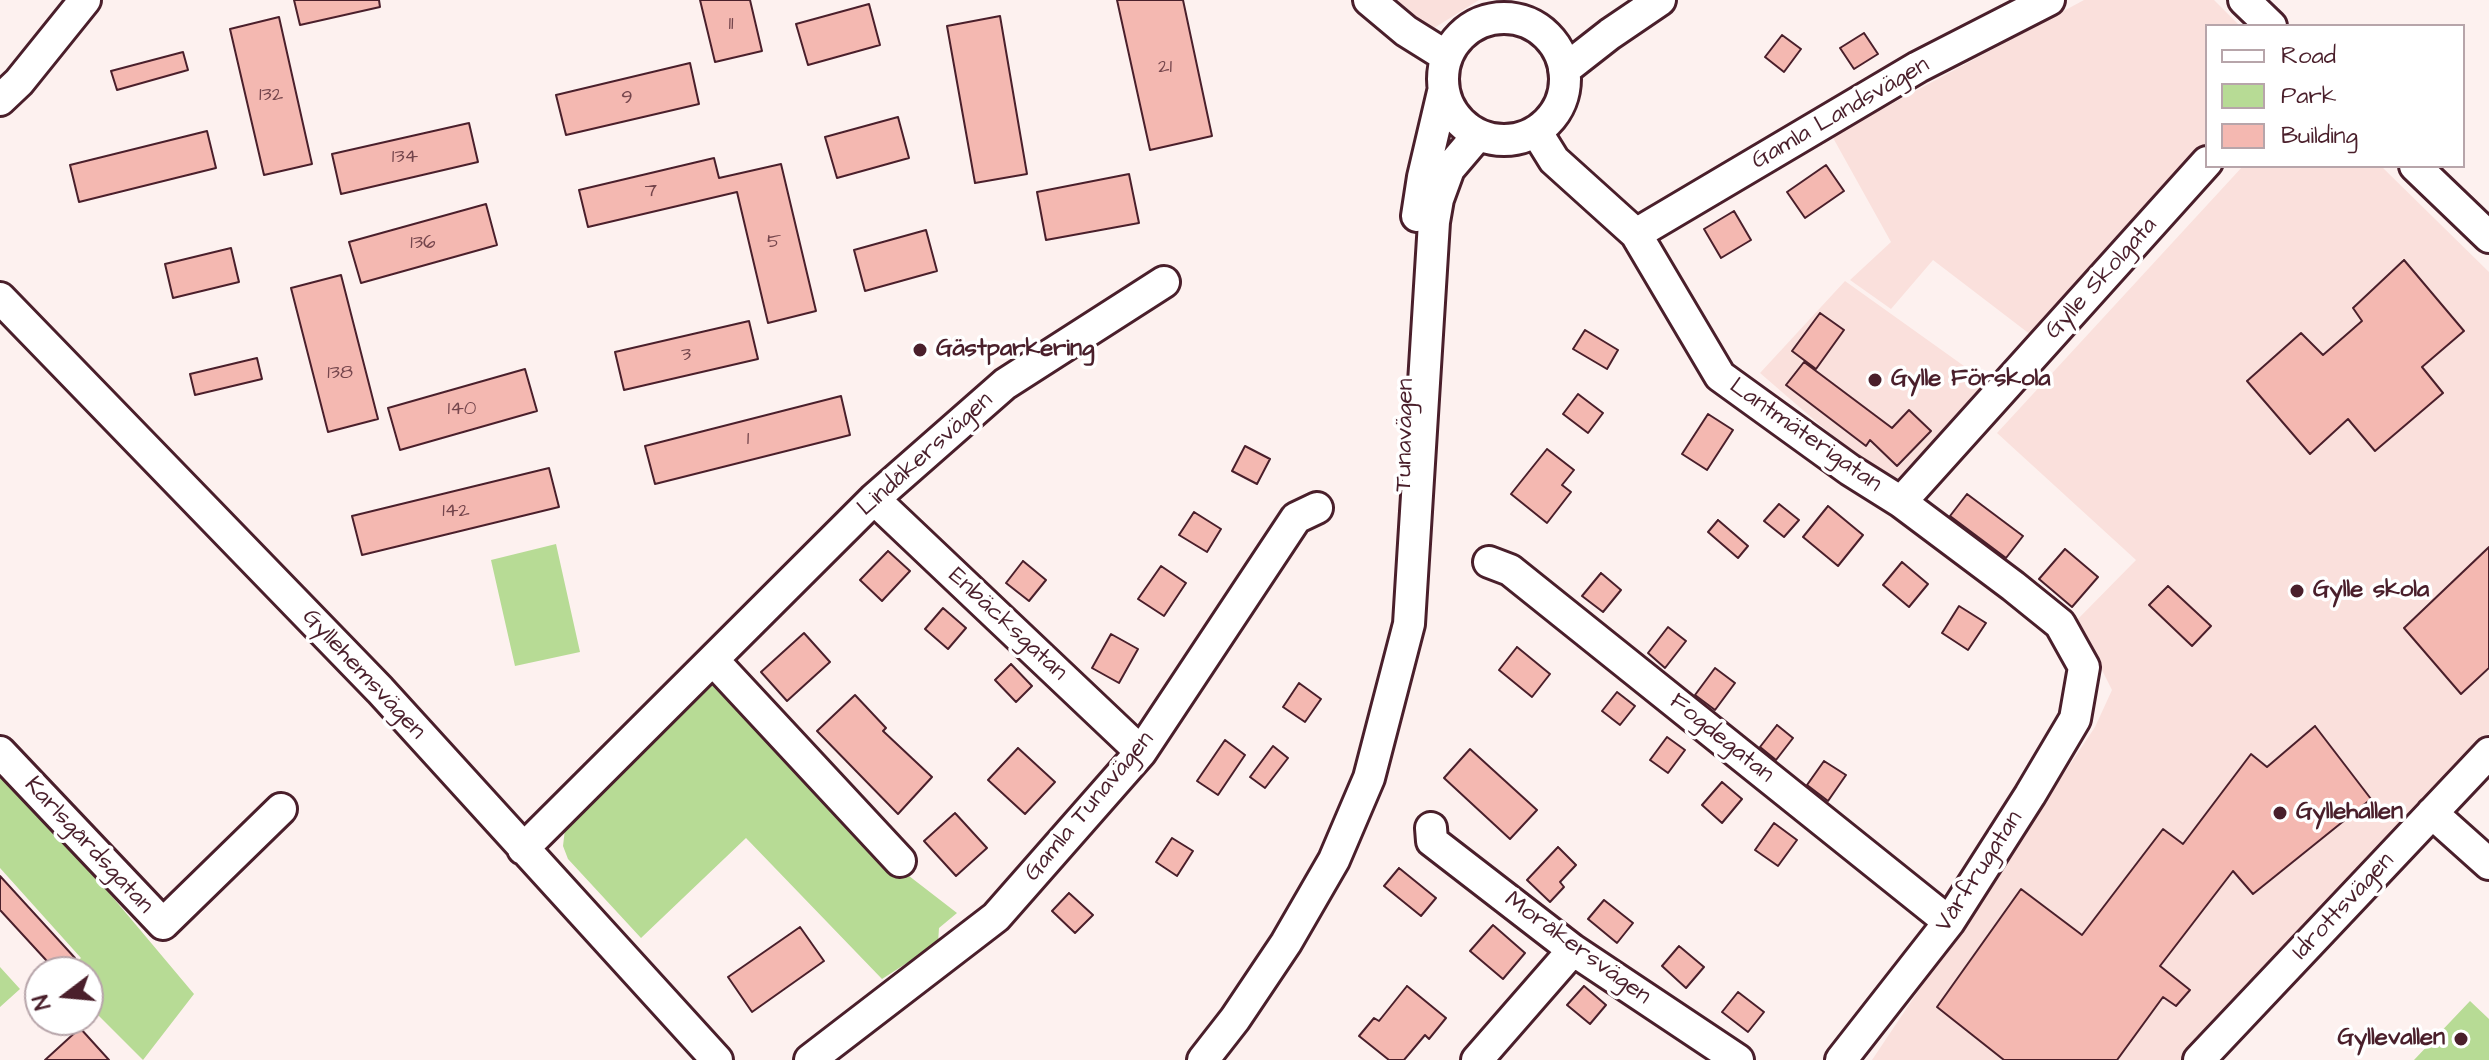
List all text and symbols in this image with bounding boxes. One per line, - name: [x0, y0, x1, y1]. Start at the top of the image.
- house number: 11: [728, 13, 734, 37]
- legend: [2205, 24, 2465, 168]
- text: Road: [2281, 39, 2336, 73]
- street label: Gamla Landsvägen: [1747, 51, 1935, 177]
- house number: 21: [1158, 56, 1172, 80]
- text: Park: [2281, 79, 2337, 113]
- house number: 132: [259, 84, 283, 108]
- house number: 9: [621, 87, 633, 111]
- text: Building: [2281, 119, 2358, 153]
- house number: 134: [392, 146, 418, 170]
- house number: 7: [645, 180, 657, 204]
- street label: Gylle Skolgata: [2040, 212, 2164, 346]
- house number: 5: [767, 231, 781, 255]
- house number: 136: [410, 232, 436, 256]
- place label: Gästparkering: [936, 336, 1094, 364]
- marker: Gästparkering: [911, 341, 929, 359]
- house number: 3: [681, 344, 691, 368]
- house number: 138: [327, 362, 353, 386]
- place label: Gylle Förskola: [1891, 366, 2051, 394]
- marker: Gylle Förskola: [1866, 371, 1884, 389]
- street label: Lantmäterigatan: [1723, 373, 1887, 499]
- street label: Tunavägen: [1391, 378, 1421, 492]
- street label: Lindåkersvägen: [853, 387, 999, 523]
- house number: 140: [448, 398, 476, 422]
- house number: 1: [747, 428, 749, 452]
- house number: 142: [442, 500, 470, 524]
- street label: Enbäcksgatan: [941, 563, 1073, 687]
- place label: Gylle skola: [2313, 577, 2429, 605]
- marker: Gylle skola: [2288, 582, 2306, 600]
- street label: Gyllehemsvägen: [295, 604, 431, 746]
- street label: Fogdegatan: [1663, 688, 1779, 790]
- street label: Gamla Tunavägen: [1019, 726, 1161, 888]
- street label: Karlsgårdsgatan: [17, 772, 159, 920]
- place label: Gyllehallen: [2296, 799, 2403, 827]
- marker: Gyllehallen: [2271, 804, 2289, 822]
- street label: Vårfrugatan: [1930, 806, 2030, 938]
- street label: Idrottsvägen: [2287, 847, 2401, 967]
- street label: Moråkersvägen: [1498, 886, 1656, 1012]
- north arrow: [24, 956, 104, 1036]
- text: N: [26, 991, 59, 1013]
- place label: Gyllevallen: [2337, 1025, 2445, 1053]
- marker: Gyllevallen: [2452, 1030, 2470, 1048]

